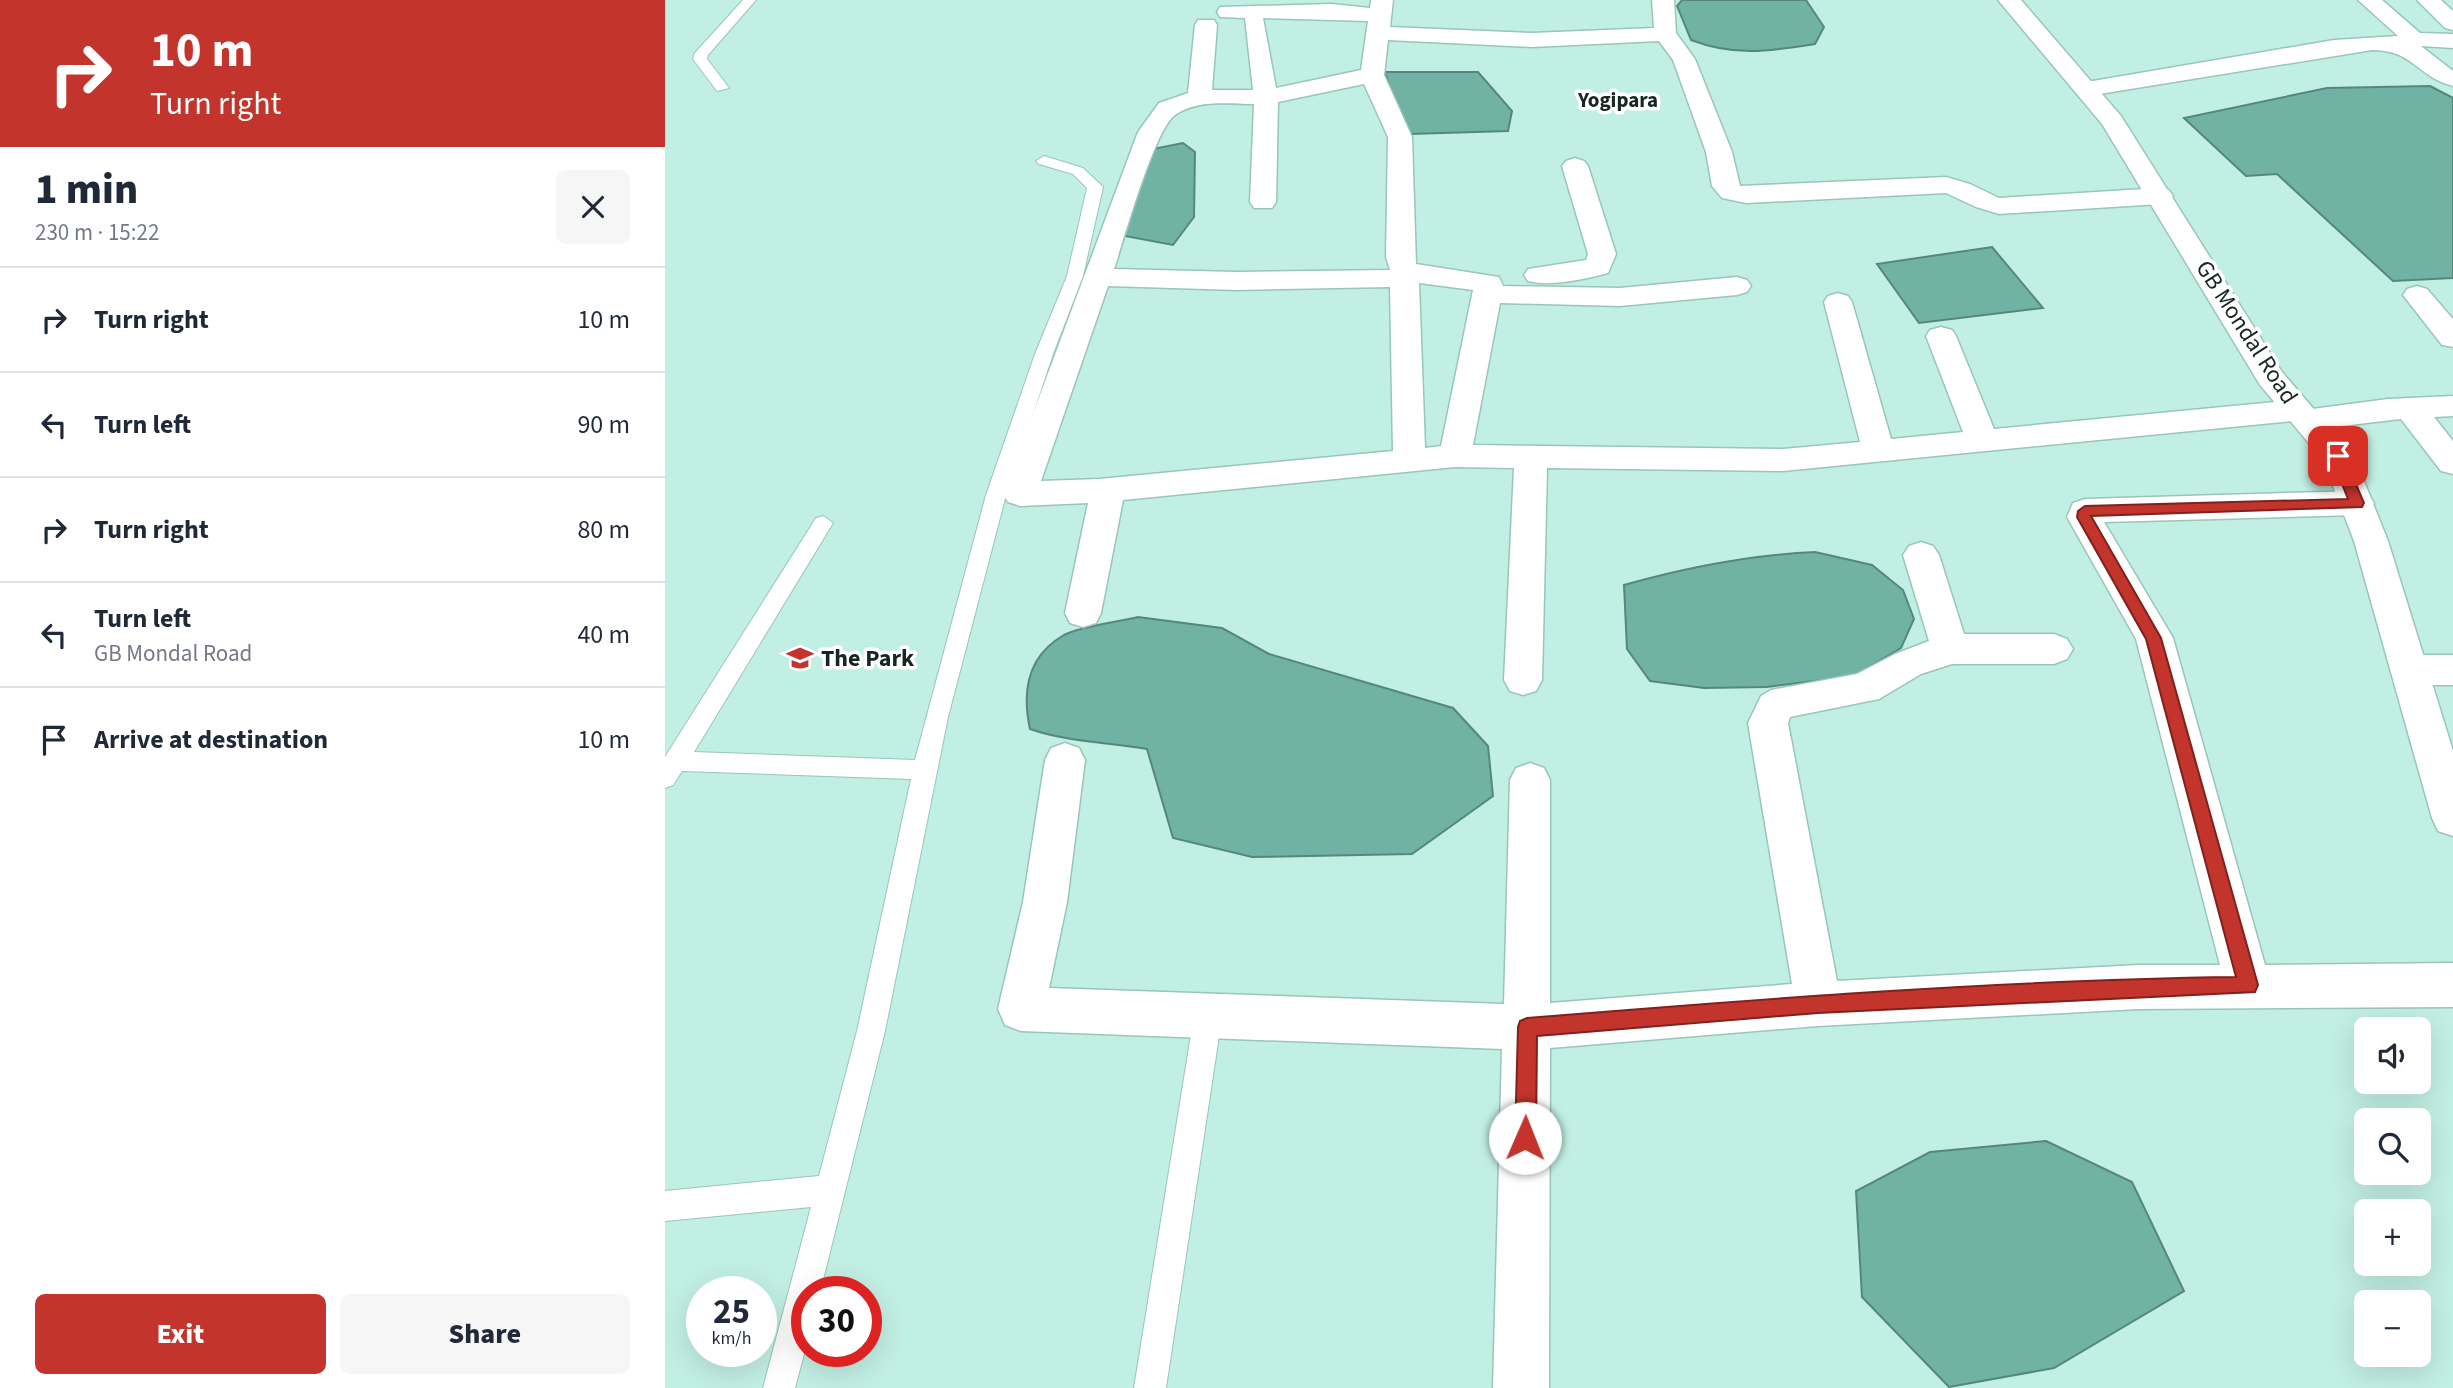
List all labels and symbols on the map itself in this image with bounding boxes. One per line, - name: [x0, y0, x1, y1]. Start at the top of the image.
- district label: Yogipara: [1577, 85, 1658, 115]
- street label: GB Mondal Road: [2187, 253, 2306, 411]
- pin: [2308, 426, 2368, 486]
- place label: The Park: [821, 641, 915, 676]
- school or university icon: The Park: [785, 643, 815, 673]
- position arrow: [1488, 1101, 1562, 1175]
- speed limit sign: 30: [791, 1276, 882, 1367]

